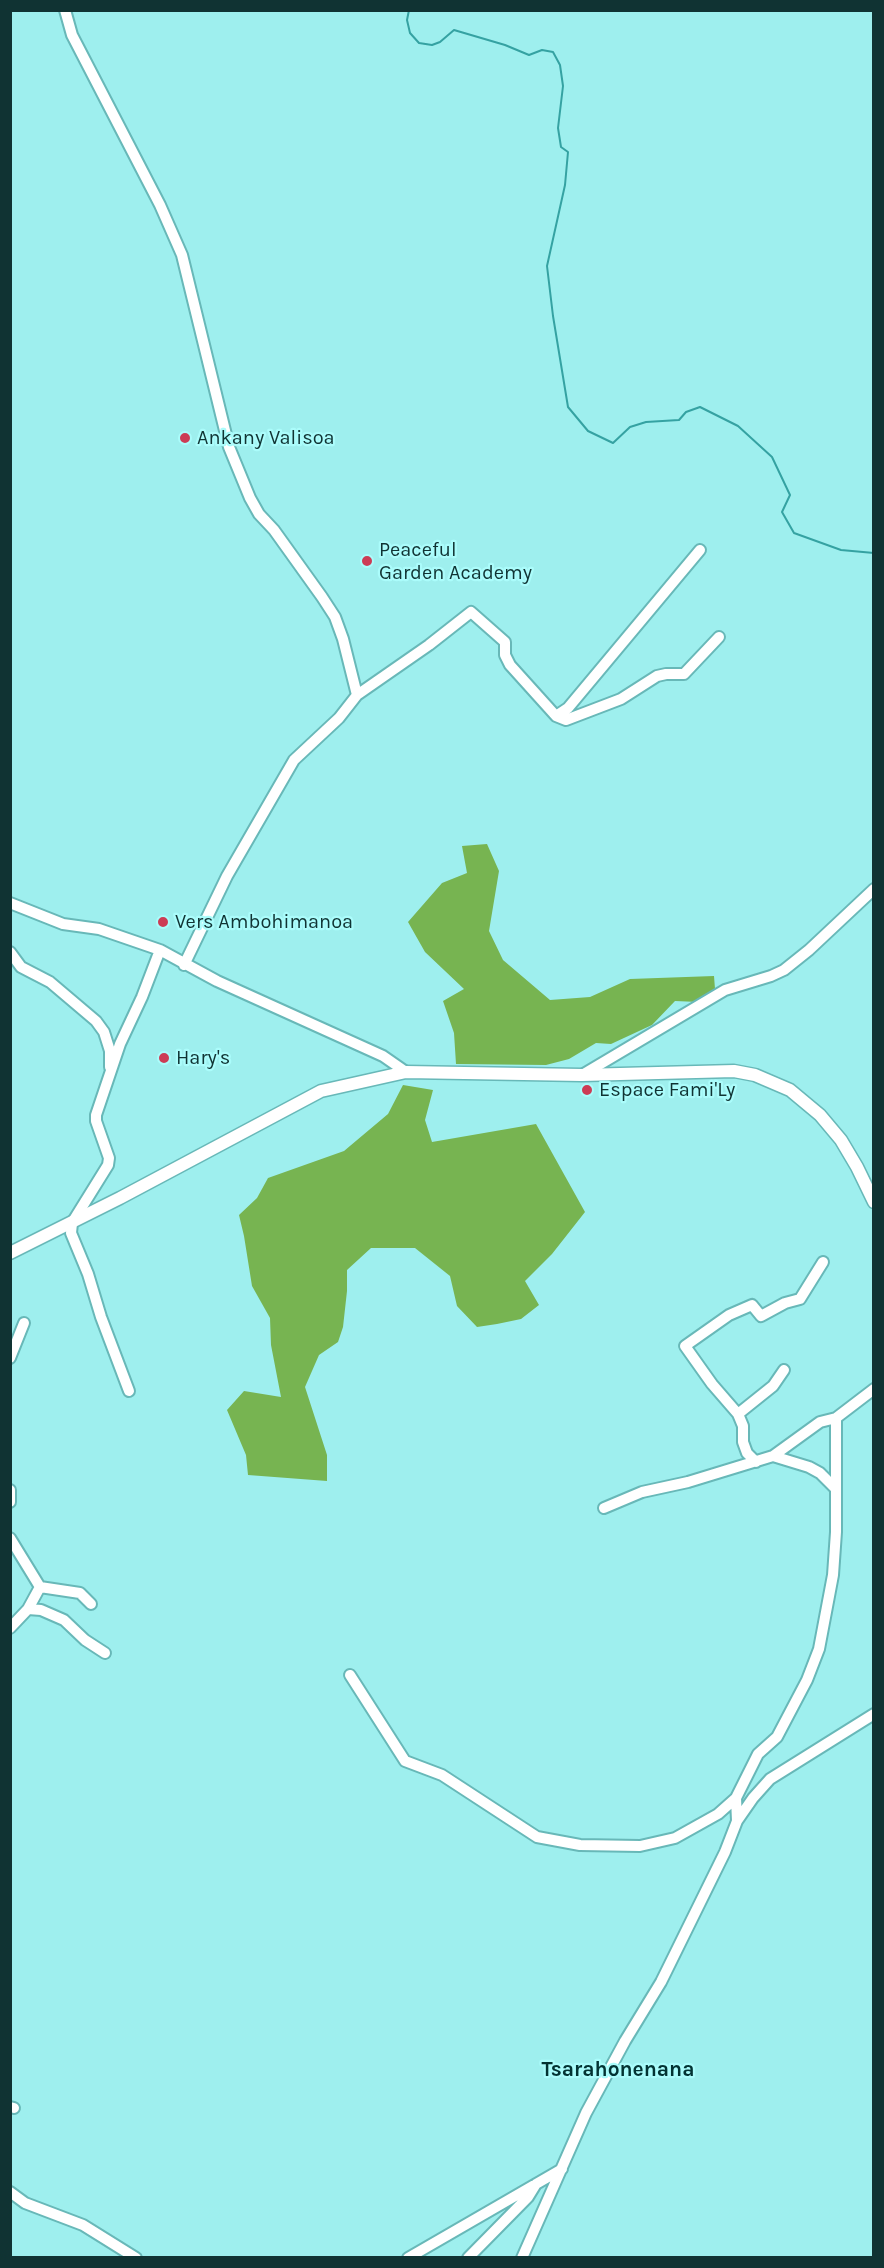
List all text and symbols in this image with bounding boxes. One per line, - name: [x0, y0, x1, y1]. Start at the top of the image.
- place label: Ankany Valisoa: [197, 426, 335, 450]
- marker: Ankany Valisoa: [178, 431, 192, 445]
- place label: Peaceful Garden Academy: [379, 538, 532, 585]
- marker: Peaceful Garden Academy: [360, 554, 374, 568]
- place label: Vers Ambohimanoa: [175, 910, 353, 934]
- marker: Vers Ambohimanoa: [156, 915, 170, 929]
- place label: Hary's: [176, 1046, 230, 1070]
- marker: Hary's: [157, 1051, 171, 1065]
- place label: Espace Fami'Ly: [599, 1078, 735, 1102]
- marker: Espace Fami'Ly: [580, 1083, 594, 1097]
- district label: Tsarahonenana: [542, 2057, 694, 2083]

